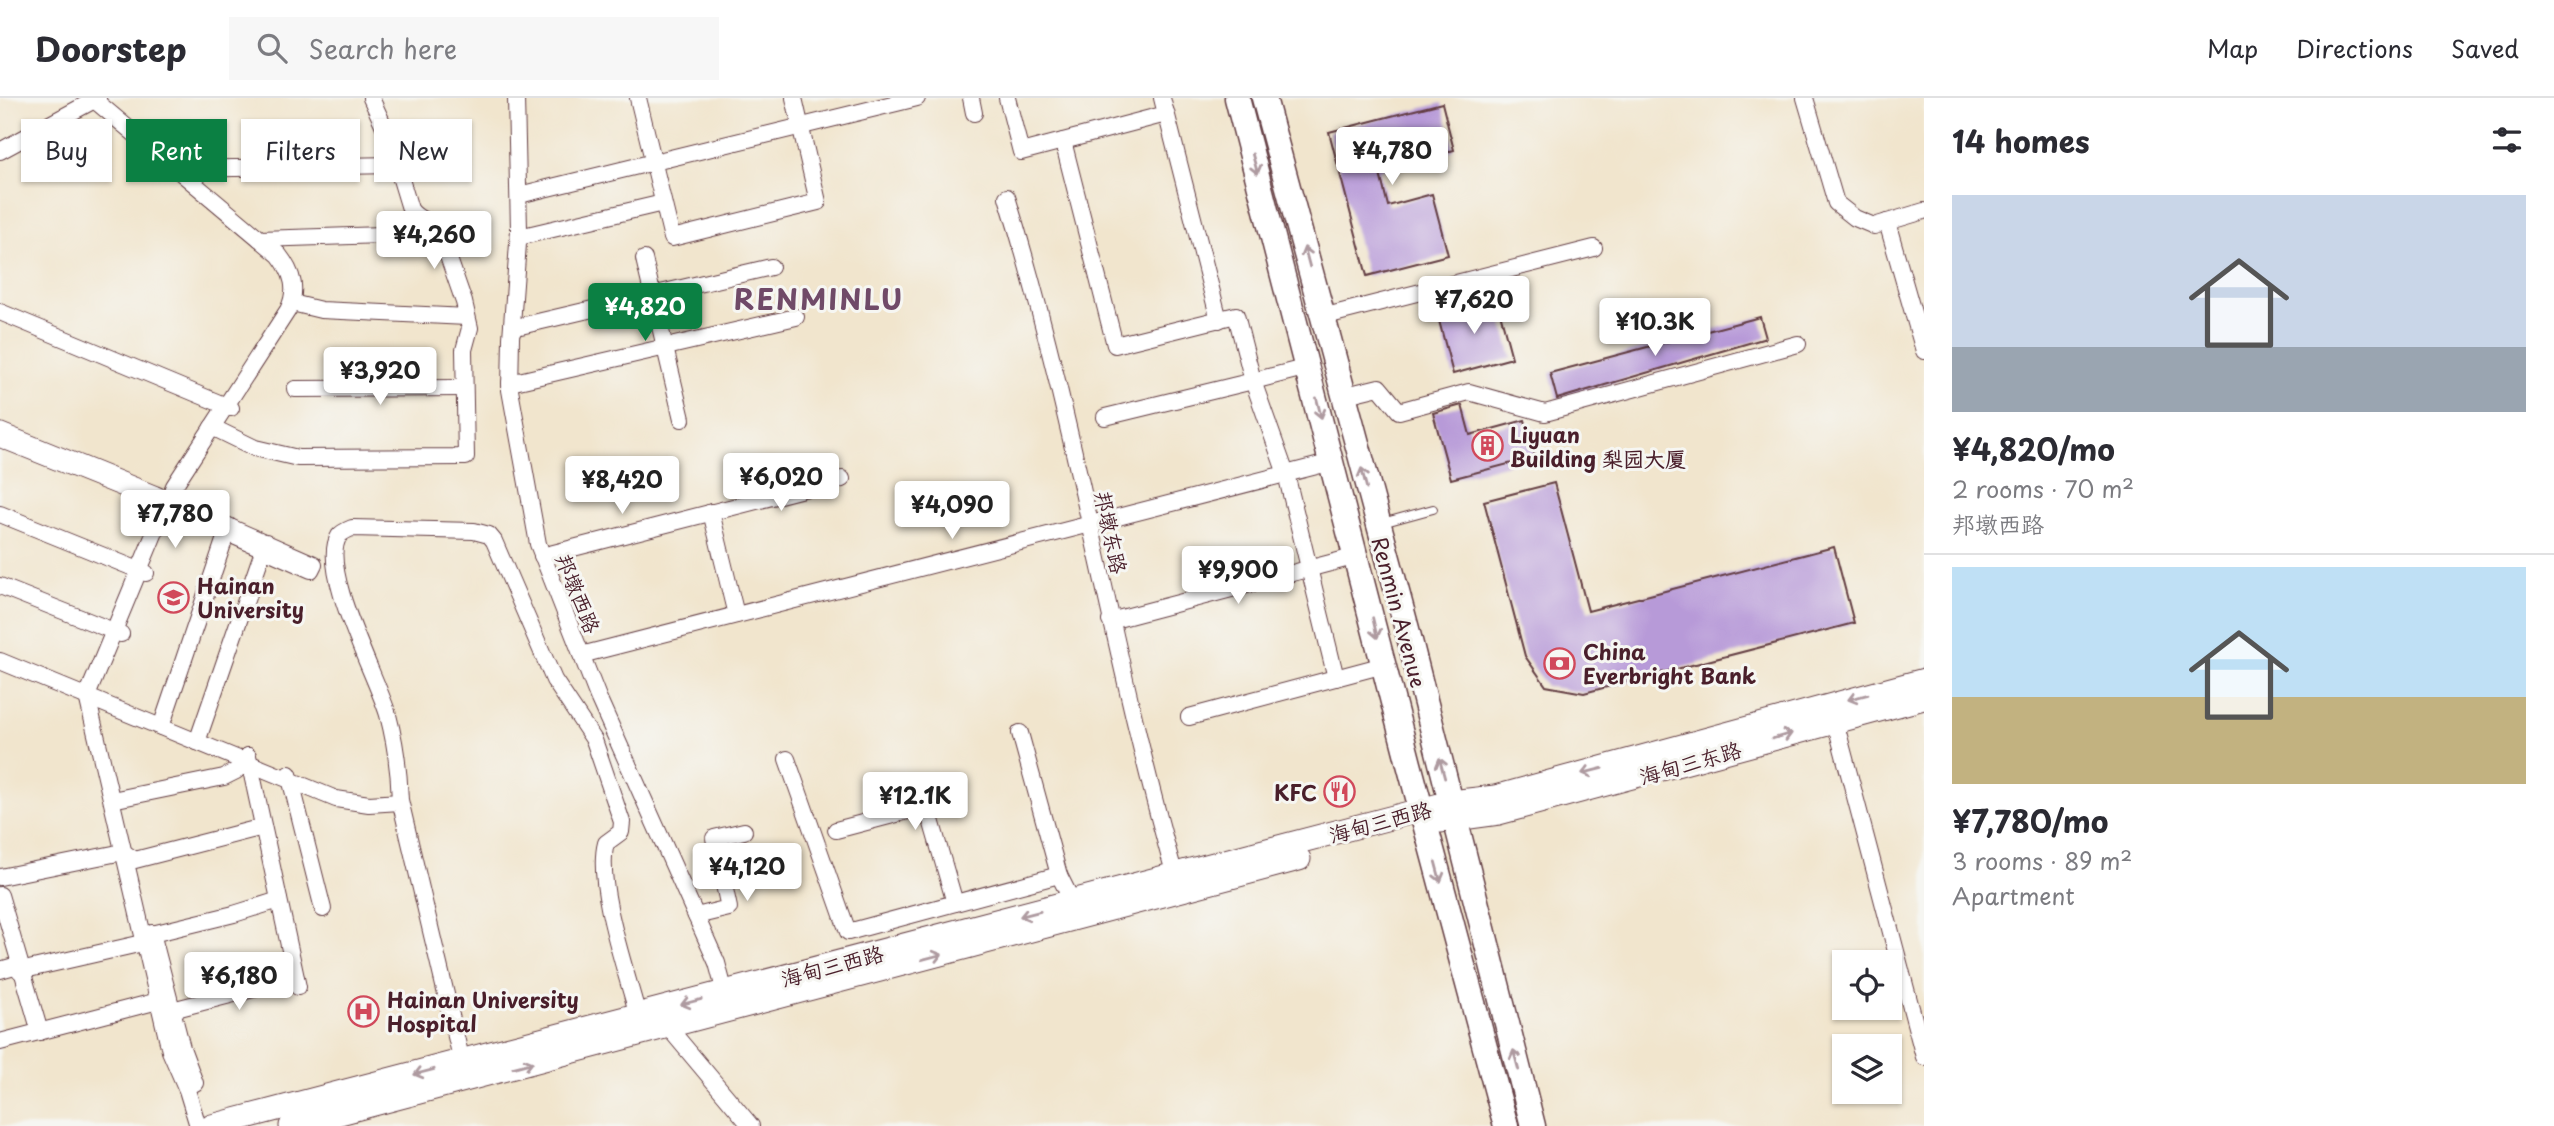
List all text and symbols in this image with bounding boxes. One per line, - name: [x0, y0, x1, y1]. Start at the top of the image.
- search box: [229, 17, 719, 80]
- text: Doorstep: [35, 23, 187, 73]
- icon: search: [253, 29, 291, 67]
- text: Search here: [309, 29, 457, 68]
- text: Map: [2207, 30, 2258, 66]
- text: Directions: [2296, 30, 2413, 66]
- text: Saved: [2451, 30, 2519, 66]
- text: 14 homes: [1952, 118, 2090, 163]
- chip: Buy: [21, 119, 112, 182]
- chip: Rent: [126, 119, 227, 182]
- chip: Filters: [241, 119, 360, 182]
- chip: New: [374, 119, 472, 182]
- icon: filters: [2488, 121, 2526, 159]
- pin: ¥4,780: [1335, 127, 1449, 187]
- text: ¥4,780: [1352, 132, 1432, 167]
- one-way arrow: [1249, 152, 1262, 175]
- pin: ¥4,260: [377, 212, 491, 271]
- text: ¥4,260: [392, 216, 476, 251]
- icon: home: [2176, 240, 2302, 366]
- one-way arrow: [1300, 247, 1313, 269]
- pin: ¥7,620: [1417, 276, 1531, 336]
- district label: RENMINLU: [734, 277, 904, 320]
- text: ¥7,620: [1434, 281, 1514, 316]
- pin: ¥4,820: [588, 284, 702, 343]
- text: ¥4,820: [604, 288, 686, 323]
- pin: ¥10.3K: [1598, 299, 1712, 358]
- text: ¥10.3K: [1615, 303, 1695, 338]
- pin: ¥3,920: [323, 348, 437, 407]
- text: ¥3,920: [340, 352, 420, 387]
- one-way arrow: [1313, 396, 1326, 419]
- place label: Liyuan Building 梨园大厦: [1510, 418, 1686, 474]
- text: ¥4,820/mo: [1952, 426, 2115, 471]
- building icon: Liyuan Building 梨园大厦: [1470, 429, 1504, 463]
- pin: ¥6,020: [724, 454, 838, 513]
- pin: ¥8,420: [565, 456, 679, 516]
- text: ¥6,020: [739, 458, 823, 493]
- text: ¥8,420: [581, 461, 663, 496]
- one-way arrow: [1357, 467, 1370, 489]
- text: 2 rooms · 70 m²: [1952, 471, 2134, 506]
- pin: ¥4,090: [895, 482, 1009, 541]
- text: ¥4,090: [911, 486, 993, 521]
- street label: 邦墩东路: [1088, 488, 1136, 576]
- pin: ¥7,780: [118, 490, 232, 550]
- text: ¥7,780: [137, 495, 213, 530]
- text: 邦墩西路: [1952, 506, 2044, 541]
- street label: Renmin Avenue: [1365, 533, 1435, 691]
- pin: ¥9,900: [1181, 546, 1295, 606]
- street label: 邦墩西路: [548, 548, 610, 638]
- text: ¥9,900: [1198, 551, 1278, 586]
- place label: Hainan University: [197, 569, 304, 625]
- school or university icon: Hainan University: [157, 580, 191, 614]
- icon: home: [2176, 612, 2302, 738]
- one-way arrow: [1369, 616, 1382, 639]
- place label: China Everbright Bank: [1583, 635, 1756, 691]
- bank icon: China Everbright Bank: [1543, 646, 1577, 680]
- one-way arrow: [1847, 691, 1870, 704]
- one-way arrow: [1771, 728, 1793, 741]
- street label: 海甸三东路: [1635, 732, 1745, 792]
- one-way arrow: [1435, 757, 1448, 780]
- one-way arrow: [1581, 765, 1603, 778]
- pin: ¥12.1K: [858, 772, 972, 832]
- restaurant icon: KFC: [1323, 775, 1357, 809]
- place label: KFC: [1274, 776, 1317, 808]
- text: ¥12.1K: [879, 777, 951, 812]
- street label: 海甸三西路: [1325, 792, 1435, 850]
- text: ¥7,780/mo: [1952, 798, 2108, 843]
- text: 3 rooms · 89 m²: [1952, 843, 2132, 878]
- pin: ¥4,120: [690, 844, 804, 903]
- text: ¥4,120: [709, 848, 785, 883]
- one-way arrow: [1432, 860, 1445, 883]
- text: Apartment: [1952, 878, 2075, 913]
- one-way arrow: [1019, 908, 1042, 921]
- street label: 海甸三西路: [777, 936, 887, 994]
- one-way arrow: [920, 950, 943, 963]
- map controls: [1832, 950, 1902, 1104]
- button: locate: [1832, 950, 1902, 1020]
- pin: ¥6,180: [182, 953, 296, 1012]
- text: ¥6,180: [200, 957, 278, 992]
- place label: Hainan University Hospital: [387, 983, 579, 1039]
- hospital icon: Hainan University Hospital: [347, 994, 381, 1028]
- one-way arrow: [680, 996, 703, 1009]
- button: layers: [1832, 1034, 1902, 1104]
- one-way arrow: [1509, 1049, 1522, 1072]
- one-way arrow: [511, 1058, 533, 1071]
- one-way arrow: [413, 1066, 435, 1079]

